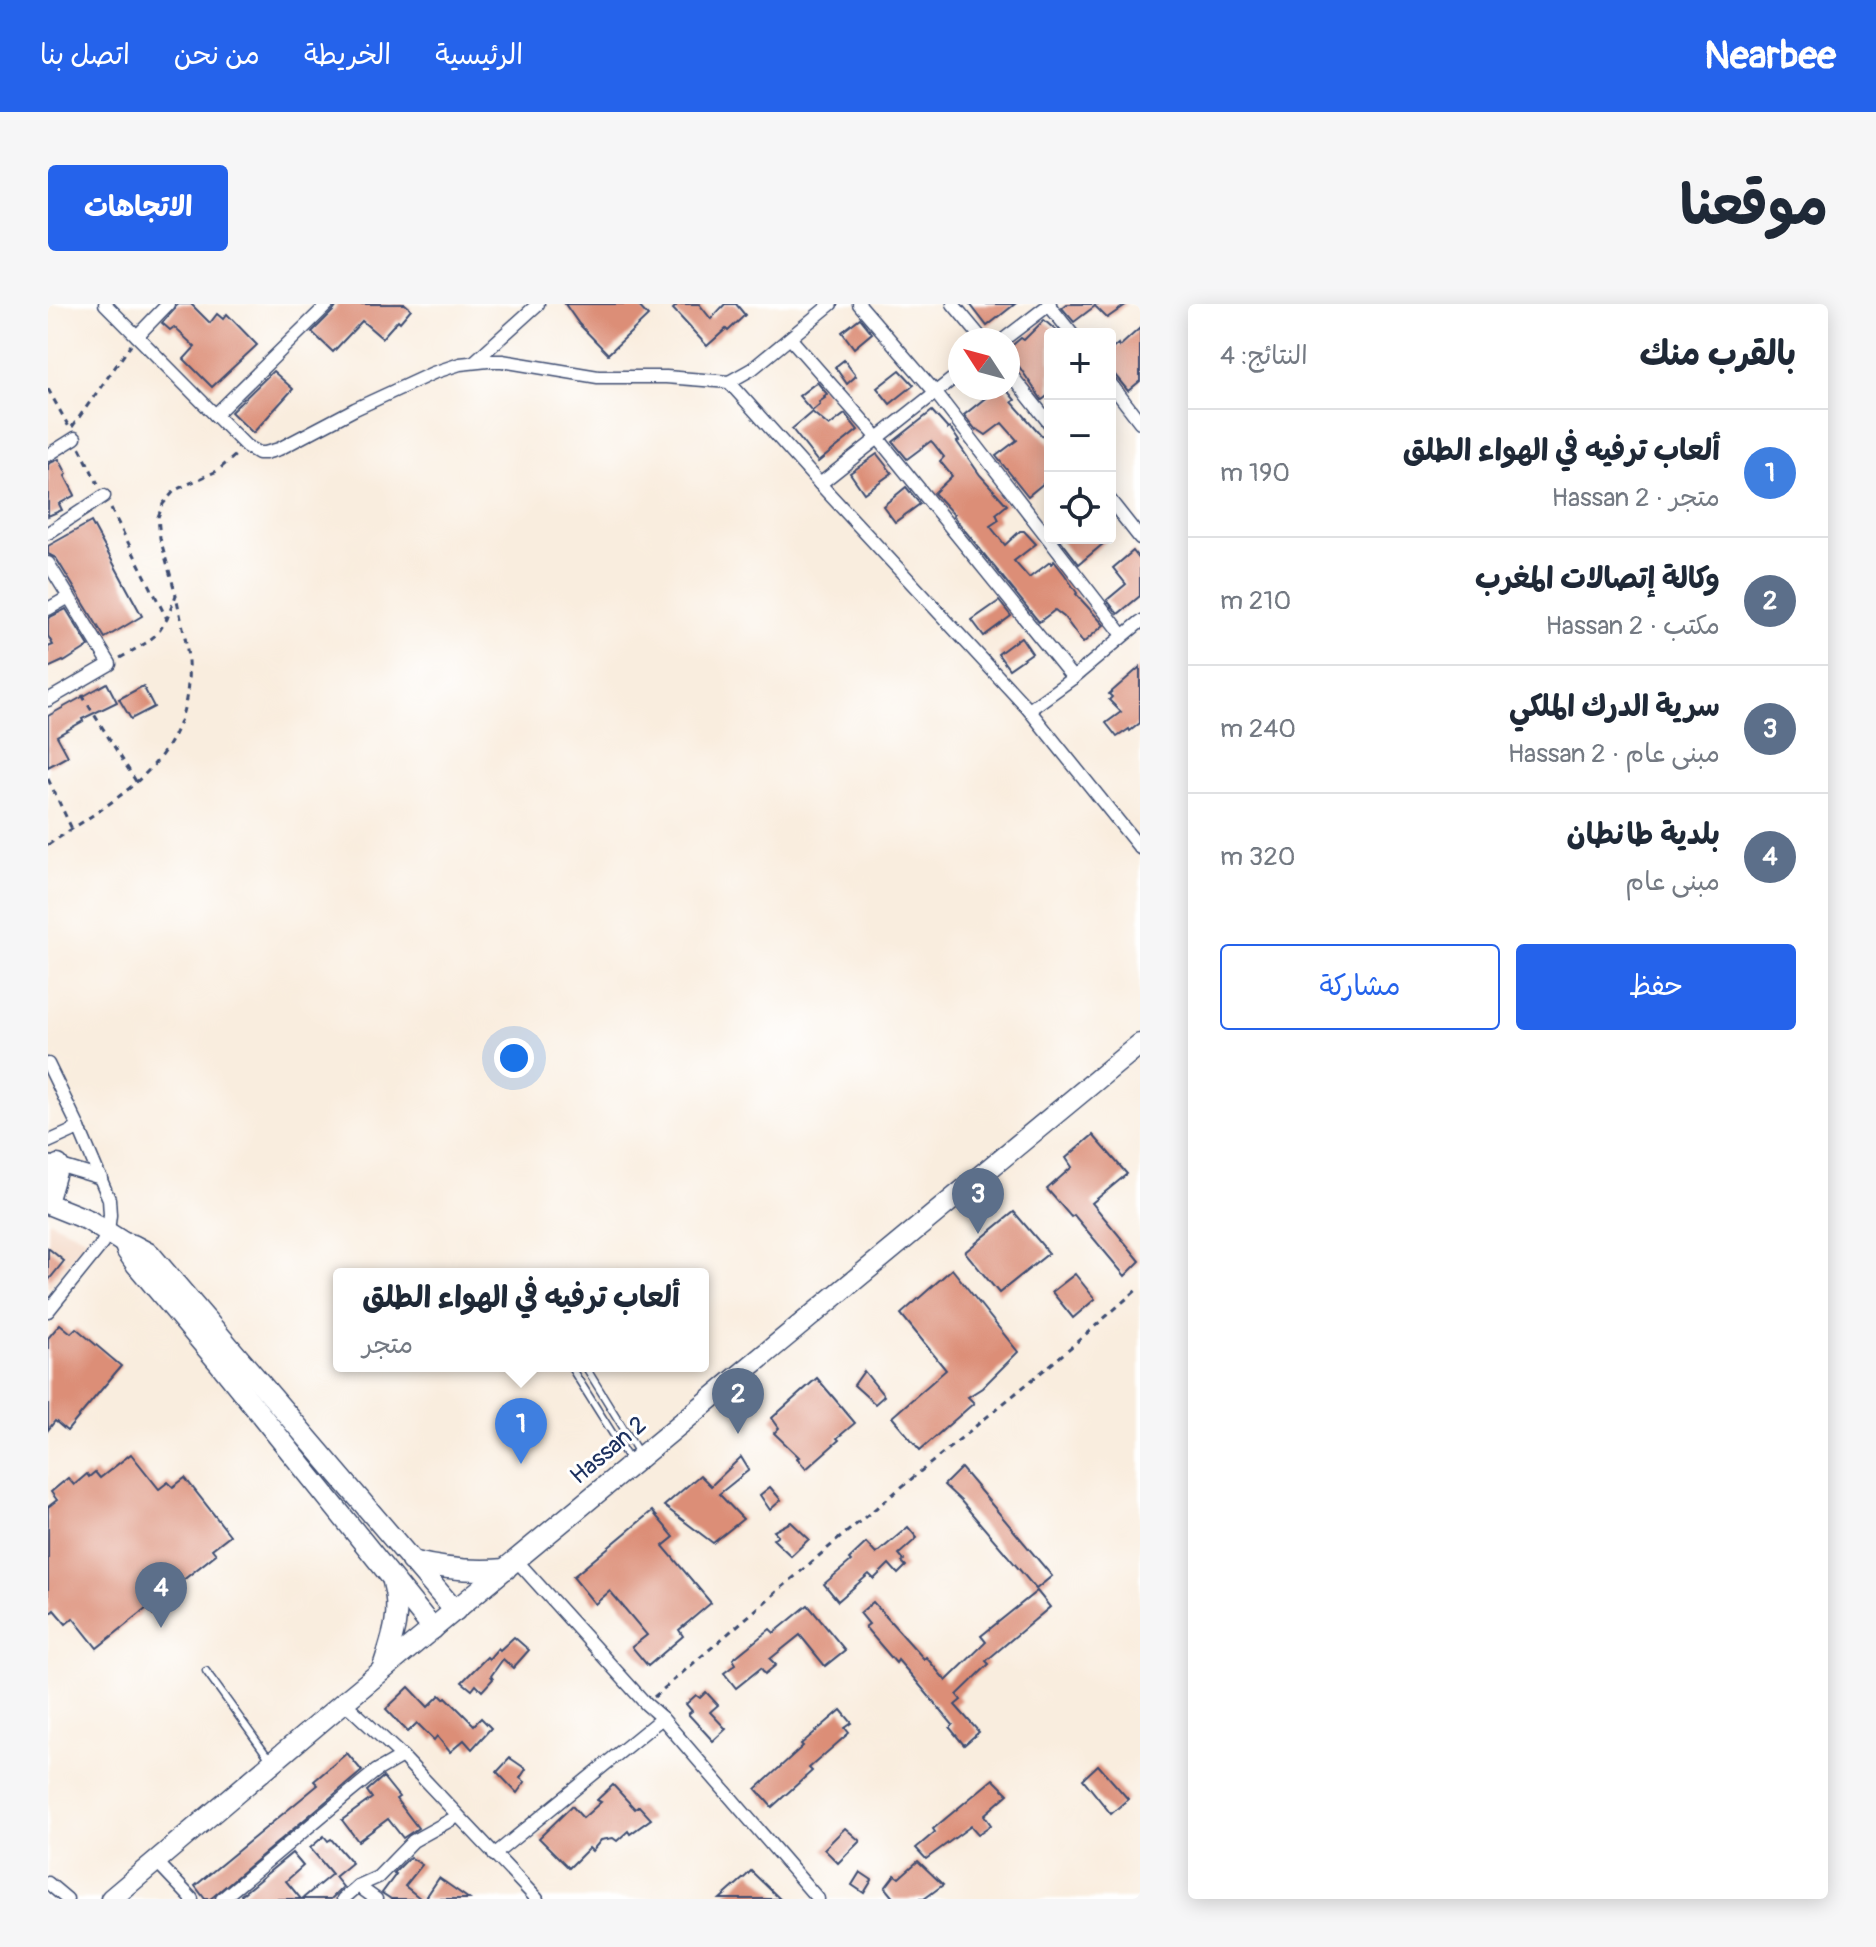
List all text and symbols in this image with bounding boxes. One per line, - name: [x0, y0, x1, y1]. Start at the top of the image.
- text: Nearbee: [1704, 32, 1836, 80]
- text: اتصل بنا: [40, 38, 130, 73]
- text: من نحن: [174, 38, 260, 73]
- text: الخريطة: [304, 38, 391, 73]
- text: الرئيسية: [435, 38, 523, 73]
- button: الاتجاهات: [48, 165, 228, 251]
- text: موقعنا: [1680, 172, 1828, 241]
- north arrow: [948, 328, 1020, 400]
- map controls: [1044, 328, 1116, 544]
- button: +: [1044, 328, 1116, 400]
- text: بالقرب منك: [1640, 333, 1796, 376]
- text: النتائج: 4: [1220, 340, 1308, 372]
- button: −: [1044, 400, 1116, 472]
- text: ألعاب ترفيه في الهواء الطلق: [1403, 432, 1720, 469]
- text: 190 m: [1220, 457, 1290, 489]
- text: 1: [1765, 457, 1775, 489]
- button: locate: [1044, 472, 1116, 544]
- text: متجر · Hassan 2: [1551, 482, 1720, 514]
- text: وكالة إتصالات المغرب: [1475, 560, 1720, 597]
- text: 210 m: [1220, 585, 1291, 617]
- text: 2: [1763, 585, 1777, 617]
- text: مكتب · Hassan 2: [1545, 610, 1720, 642]
- text: سرية الدرك الملكي: [1509, 688, 1720, 725]
- text: 240 m: [1220, 713, 1296, 745]
- text: 3: [1763, 713, 1777, 745]
- text: مبنى عام · Hassan 2: [1508, 738, 1720, 770]
- text: بلدية طانطان: [1567, 816, 1720, 853]
- text: 320 m: [1220, 841, 1296, 873]
- text: 4: [1762, 841, 1778, 873]
- text: مبنى عام: [1625, 866, 1720, 898]
- button: مشاركة: [1220, 944, 1500, 1030]
- button: حفظ: [1516, 944, 1796, 1030]
- your location: [494, 1038, 534, 1078]
- pin: 3: [952, 1168, 1004, 1234]
- popup: [333, 1268, 709, 1372]
- text: ألعاب ترفيه في الهواء الطلق: [362, 1279, 680, 1316]
- text: متجر: [362, 1329, 413, 1361]
- pin: 2: [712, 1368, 764, 1434]
- pin: 1: [495, 1398, 547, 1464]
- street label: Hassan 2: [564, 1410, 652, 1491]
- pin: 4: [135, 1562, 187, 1628]

